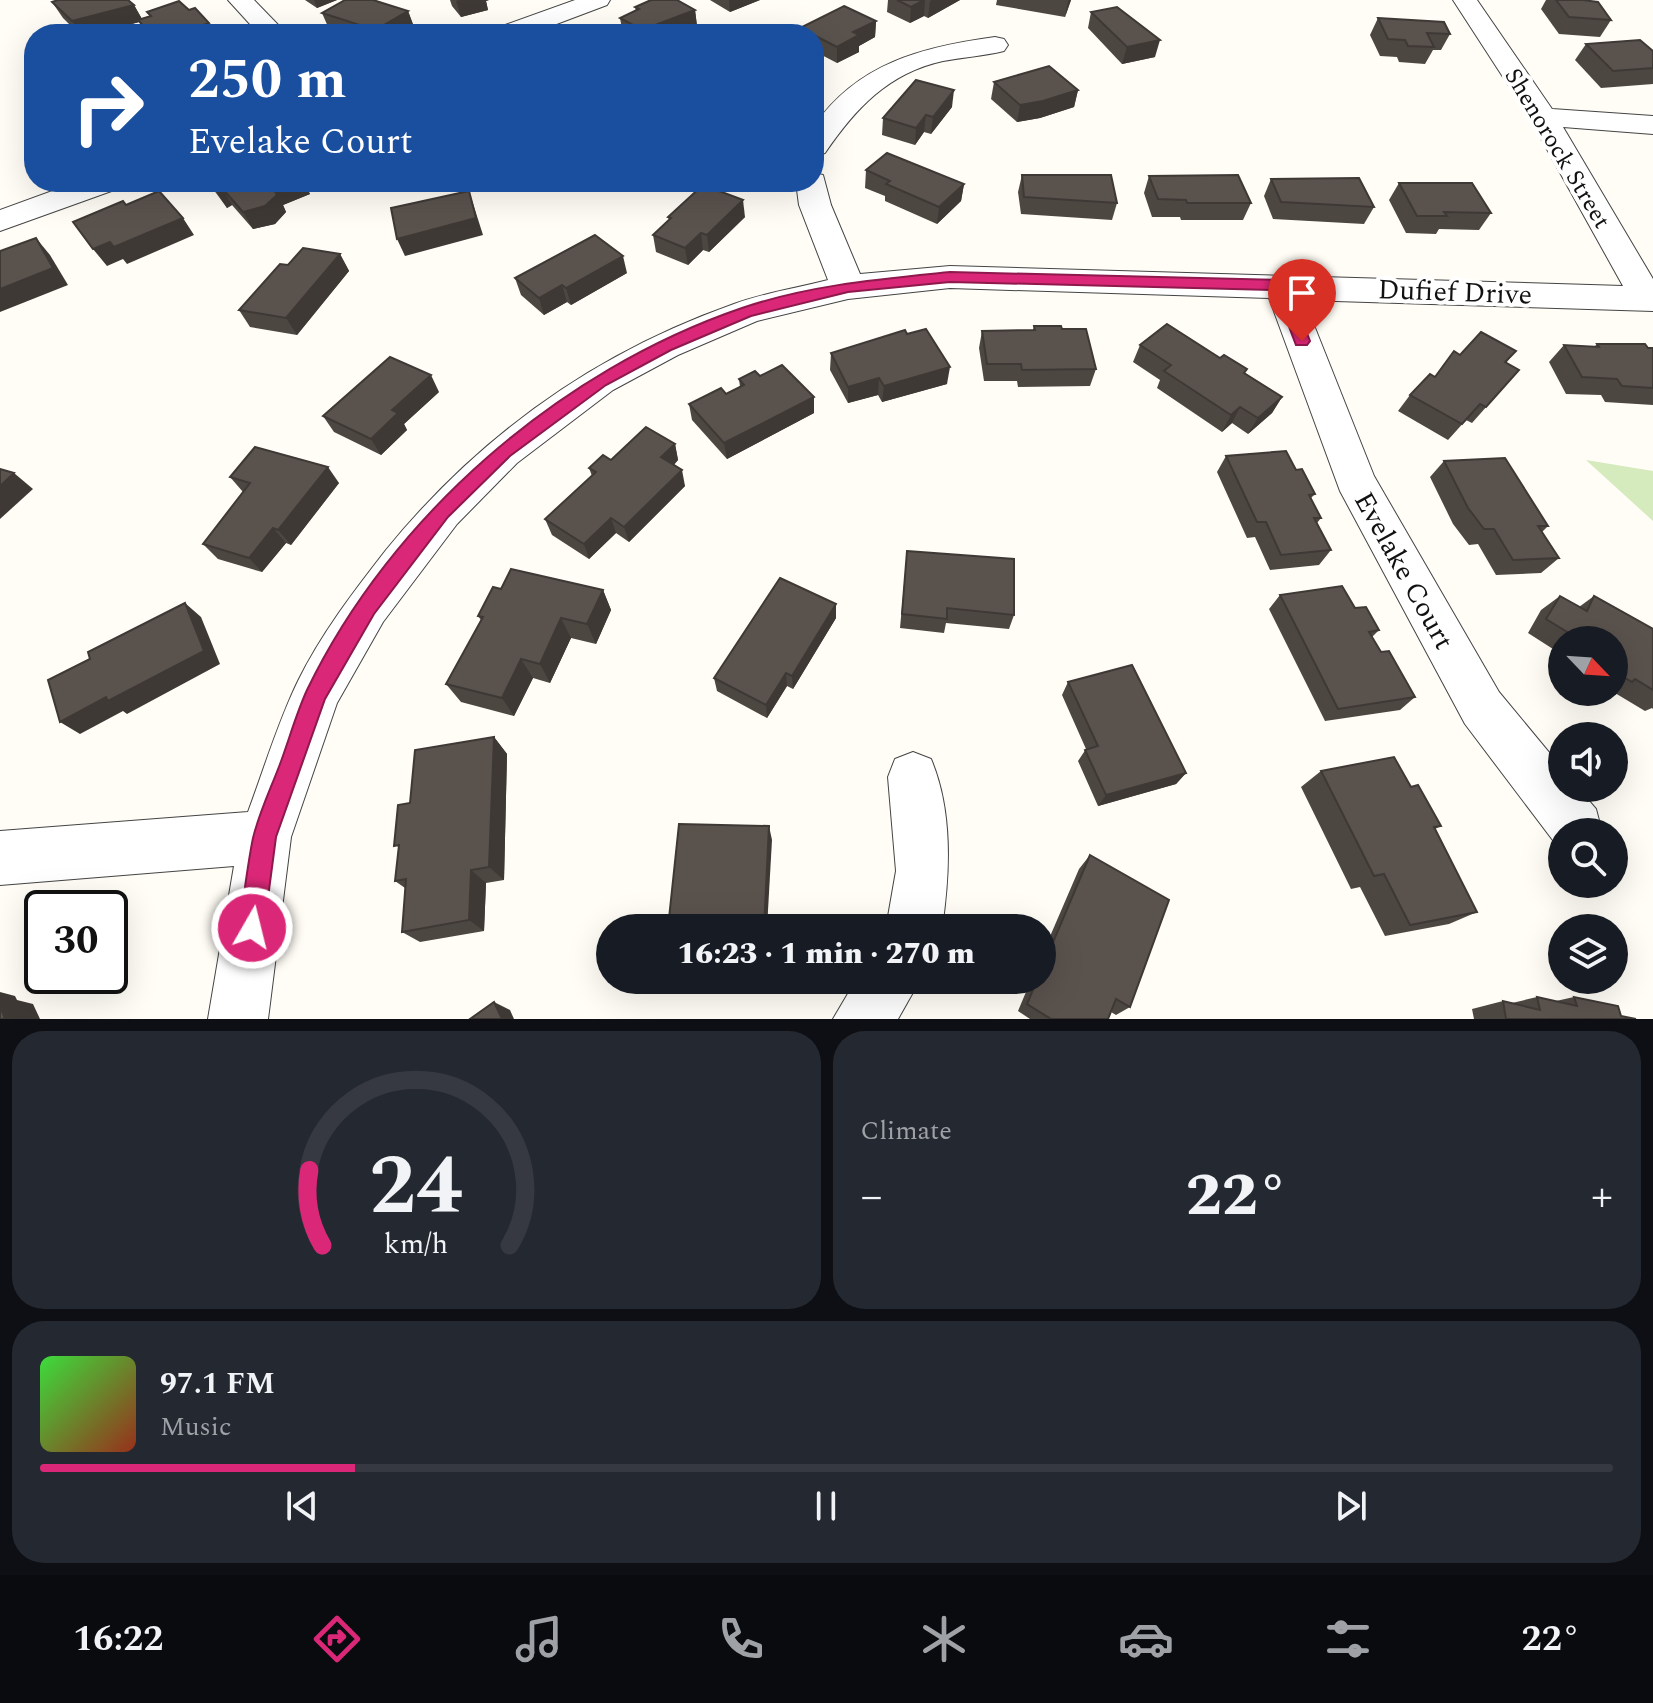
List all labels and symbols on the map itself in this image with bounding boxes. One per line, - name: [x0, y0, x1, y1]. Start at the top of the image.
- street label: Shenorock Street: [1495, 61, 1619, 236]
- pin: [1268, 259, 1336, 341]
- street label: Dufief Drive: [1377, 268, 1533, 317]
- street label: Evelake Court: [1343, 484, 1465, 658]
- north arrow: [1548, 626, 1628, 706]
- position arrow: [210, 886, 294, 970]
- speed limit sign: 30: [24, 890, 128, 994]

